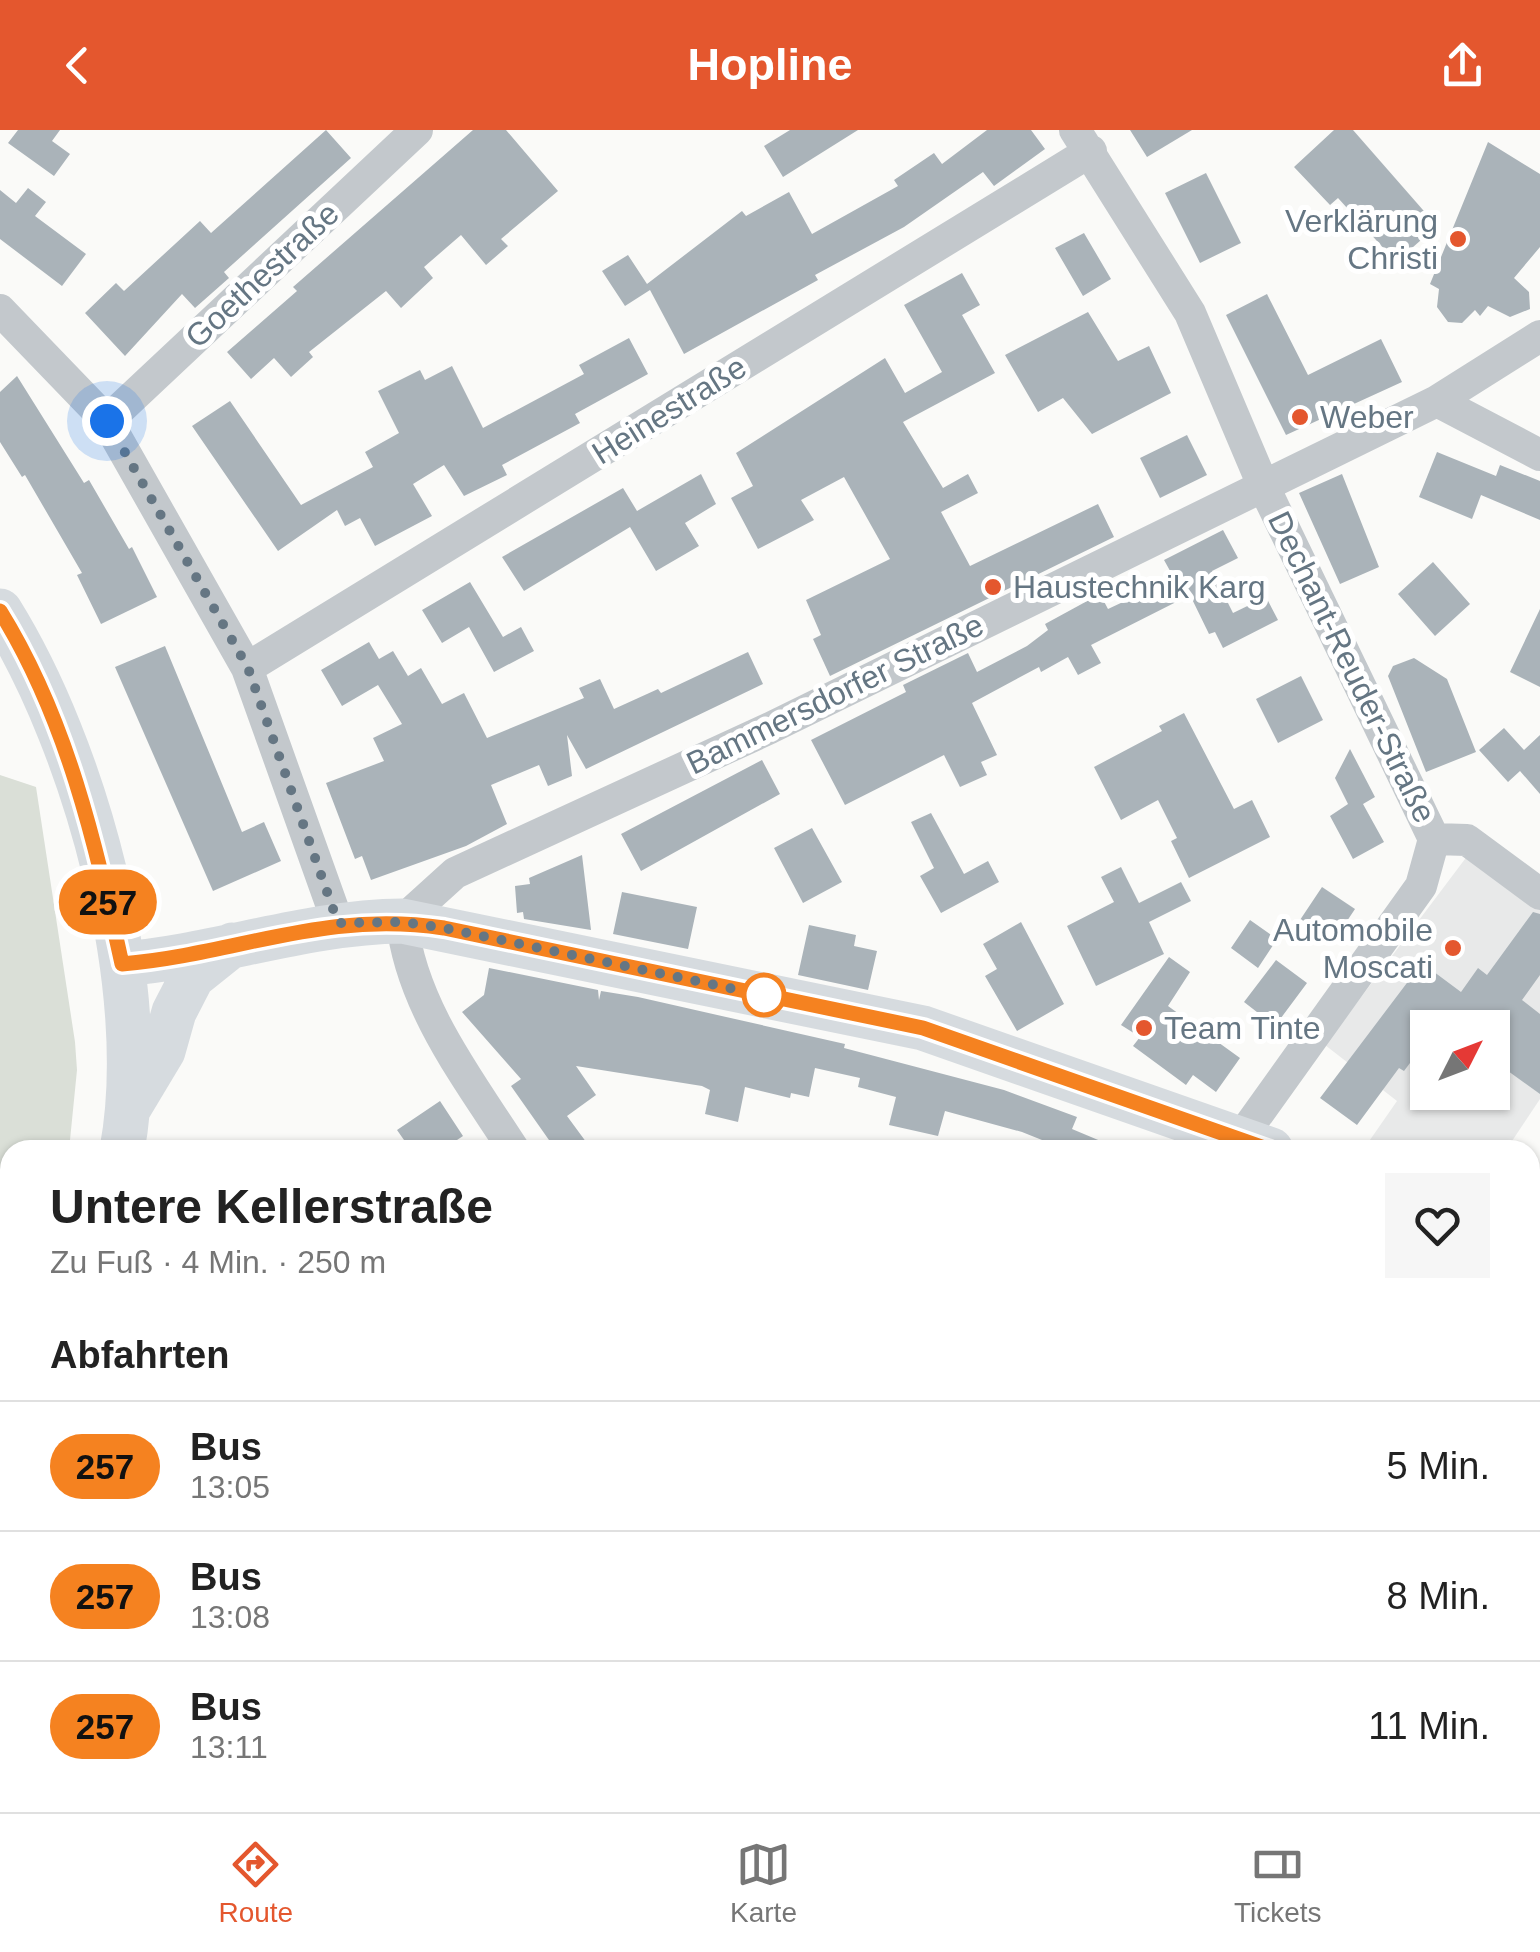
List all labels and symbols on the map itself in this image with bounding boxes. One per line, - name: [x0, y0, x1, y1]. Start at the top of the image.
- street label: Goethestraße: [178, 195, 346, 355]
- place label: Verklärung Christi: [1285, 203, 1438, 276]
- marker: Verklärung Christi: [1447, 228, 1469, 250]
- street label: Heinestraße: [586, 349, 752, 471]
- your location: [82, 396, 132, 446]
- place label: Weber: [1320, 399, 1414, 435]
- marker: Weber: [1289, 406, 1311, 428]
- street label: Dechant-Reuder-Straße: [1261, 506, 1443, 828]
- place label: Haustechnik Karg: [1013, 569, 1266, 605]
- marker: Haustechnik Karg: [982, 576, 1004, 598]
- street label: Bammersdorfer Straße: [681, 606, 989, 782]
- line badge: 257: [51, 870, 166, 934]
- place label: Automobile Moscati: [1273, 912, 1433, 985]
- marker: Automobile Moscati: [1442, 937, 1464, 959]
- unlabelled marker: [743, 974, 785, 1016]
- place label: Team Tinte: [1164, 1010, 1321, 1046]
- north arrow: [1410, 1010, 1510, 1110]
- marker: Team Tinte: [1133, 1017, 1155, 1039]

